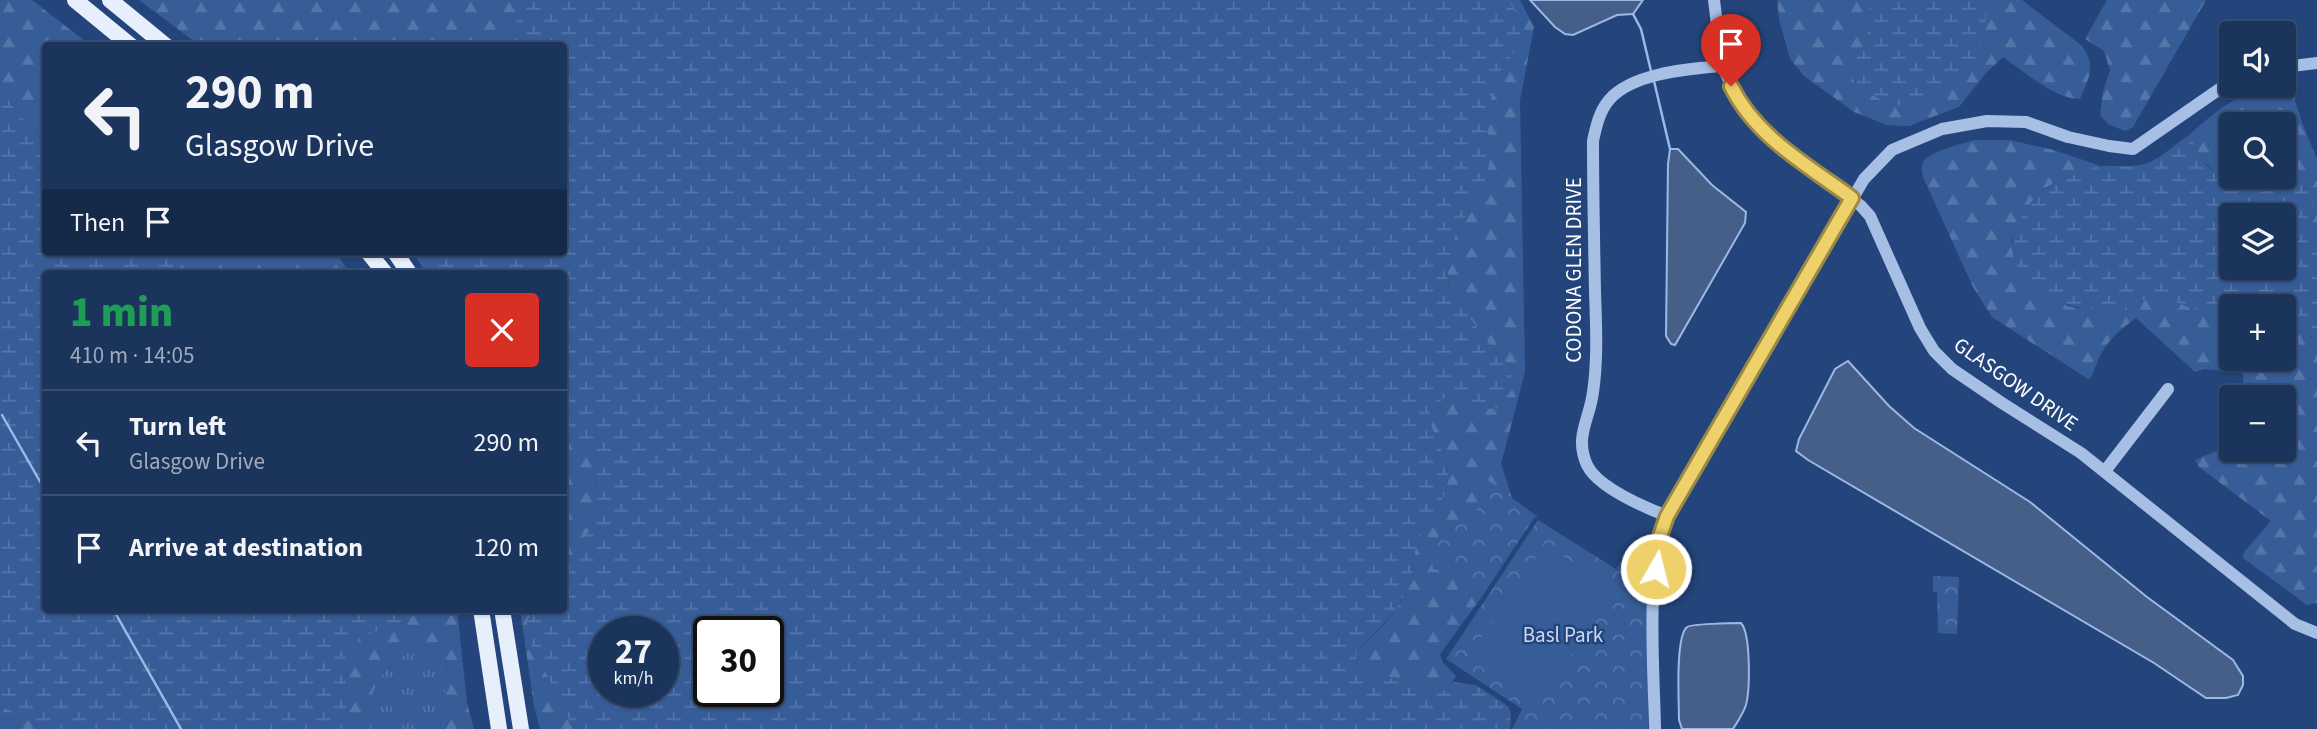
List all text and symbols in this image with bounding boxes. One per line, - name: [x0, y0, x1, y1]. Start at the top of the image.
- pin: [1701, 14, 1761, 86]
- map controls: [2219, 21, 2296, 462]
- button: sound: [2219, 21, 2296, 98]
- icon: arrive: [1712, 25, 1750, 63]
- text: 290 m: [185, 58, 314, 128]
- icon: left: [70, 70, 161, 161]
- button: search: [2219, 112, 2296, 189]
- text: Glasgow Drive: [185, 123, 374, 169]
- street label: CODONA GLEN DRIVE: [1559, 177, 1589, 363]
- icon: arrive: [139, 203, 177, 241]
- button: layers: [2219, 203, 2296, 280]
- text: Then: [70, 204, 125, 241]
- text: 1 min: [70, 283, 173, 343]
- button: close: [465, 293, 539, 367]
- button: +: [2219, 294, 2296, 371]
- street label: GLASGOW DRIVE: [1948, 330, 2084, 438]
- text: 410 m · 14:05: [70, 339, 194, 372]
- button: −: [2219, 385, 2296, 462]
- text: Turn left: [129, 408, 226, 445]
- icon: left: [70, 424, 108, 462]
- text: 290 m: [473, 424, 539, 461]
- text: Glasgow Drive: [129, 445, 265, 478]
- icon: arrive: [70, 529, 108, 567]
- text: Arrive at destination: [129, 529, 363, 566]
- text: 120 m: [473, 529, 539, 566]
- position arrow: [1619, 532, 1693, 606]
- speed limit sign: 30: [693, 616, 784, 707]
- park label: Basl Park: [1523, 620, 1604, 650]
- text: 27: [615, 627, 652, 677]
- text: km/h: [614, 666, 653, 691]

